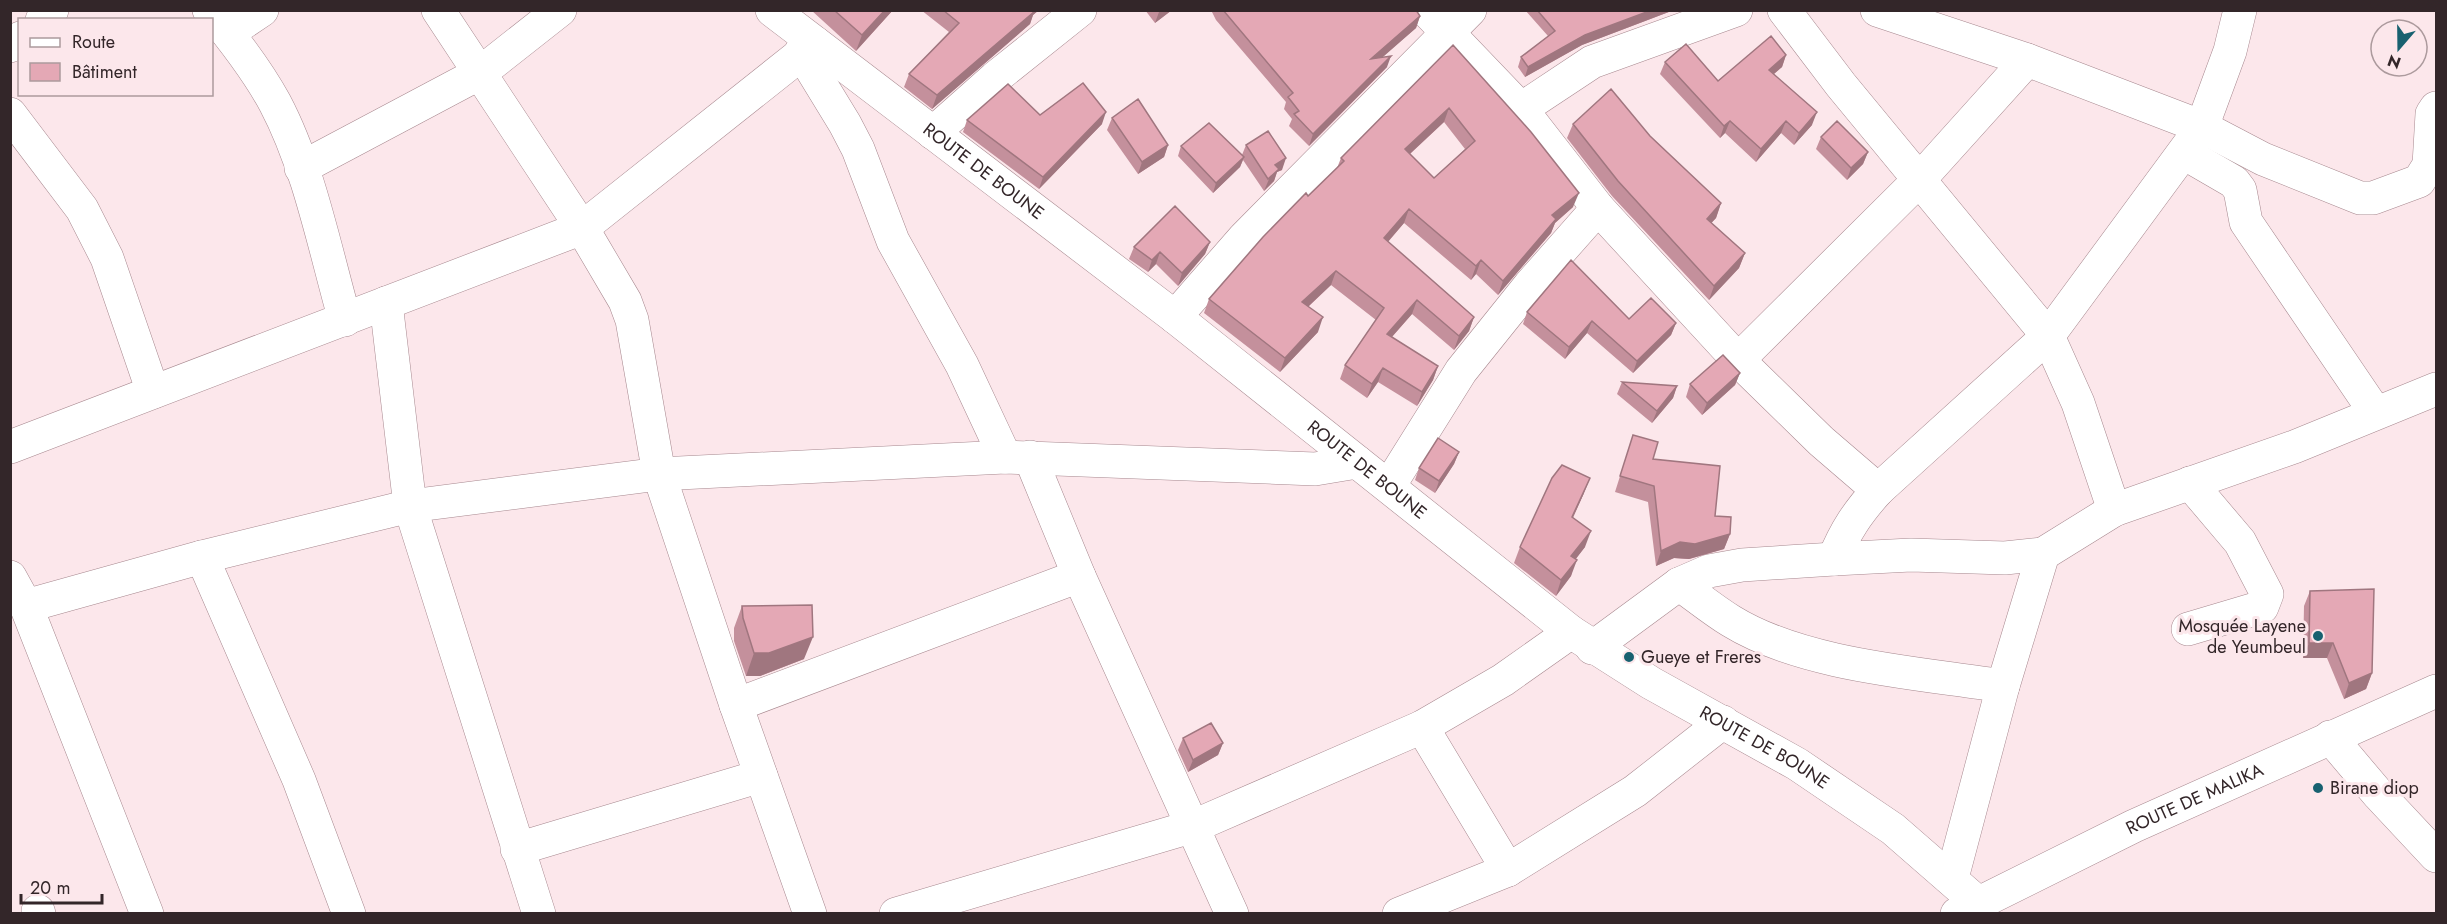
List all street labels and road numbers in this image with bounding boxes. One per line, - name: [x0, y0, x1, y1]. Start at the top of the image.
- street label: ROUTE DE BOUNE: [918, 117, 1050, 226]
- street label: ROUTE DE BOUNE: [1302, 414, 1432, 525]
- street label: ROUTE DE BOUNE: [1695, 699, 1835, 795]
- street label: ROUTE DE MALIKA: [2121, 757, 2267, 841]

